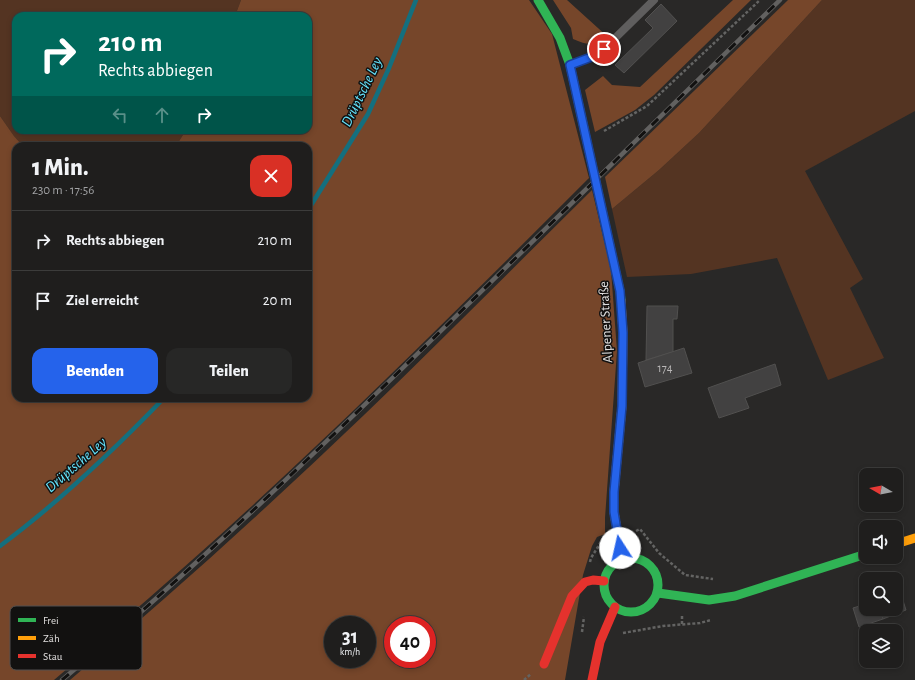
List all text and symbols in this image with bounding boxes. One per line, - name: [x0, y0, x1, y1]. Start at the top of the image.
- icon: right: [32, 28, 84, 80]
- text: 210 m: [98, 29, 163, 57]
- pin: [587, 32, 621, 66]
- icon: arrive: [593, 38, 615, 60]
- water label: Drüptsche Ley: [339, 54, 386, 129]
- text: Rechts abbiegen: [98, 62, 213, 80]
- icon: left: [109, 104, 131, 126]
- icon: ahead: [151, 104, 173, 126]
- icon: right: [193, 104, 215, 126]
- button: close: [250, 155, 292, 197]
- text: 1 Min.: [32, 156, 88, 180]
- text: 230 m · 17:56: [32, 184, 94, 197]
- icon: right: [32, 230, 54, 252]
- text: Rechts abbiegen: [66, 233, 164, 248]
- text: 210 m: [258, 233, 292, 248]
- street label: Alpener Straße: [597, 281, 615, 363]
- icon: arrive: [32, 290, 54, 312]
- text: Ziel erreicht: [66, 293, 139, 308]
- text: 20 m: [263, 293, 292, 308]
- button: Beenden: [32, 348, 158, 394]
- button: Teilen: [166, 348, 292, 394]
- house number: 174: [658, 362, 673, 374]
- water label: Drüptsche Ley: [43, 434, 110, 495]
- north arrow: [859, 468, 903, 512]
- map controls: [859, 468, 903, 668]
- button: sound: [859, 520, 903, 564]
- position arrow: [599, 527, 641, 569]
- button: search: [859, 572, 903, 616]
- legend: [10, 606, 142, 670]
- text: Frei: [43, 615, 59, 626]
- speed limit sign: 40: [384, 616, 436, 668]
- button: layers: [859, 624, 903, 668]
- text: 31: [342, 627, 358, 647]
- text: Zäh: [43, 633, 60, 644]
- text: km/h: [340, 647, 360, 657]
- text: Stau: [43, 651, 63, 662]

